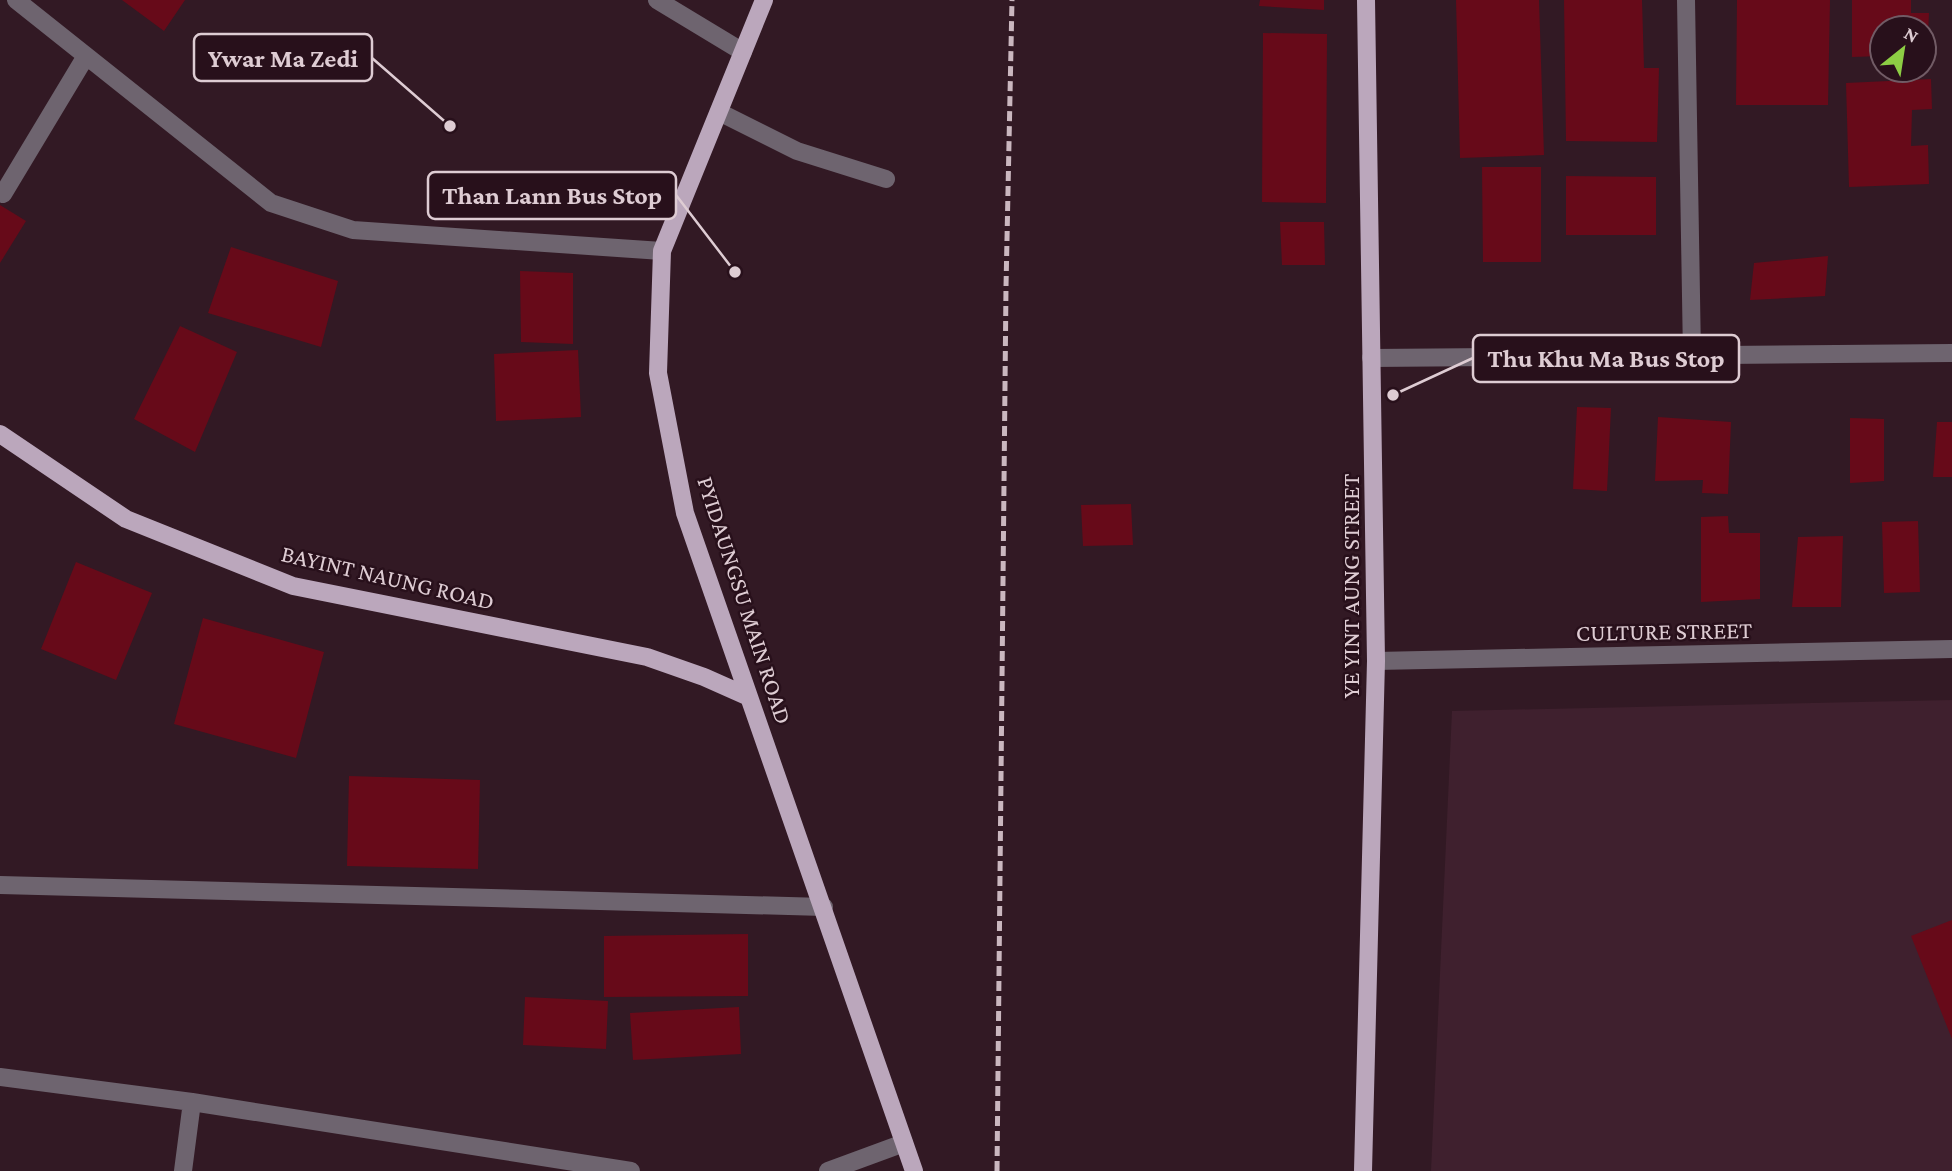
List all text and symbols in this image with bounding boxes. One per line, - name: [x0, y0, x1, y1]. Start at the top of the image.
- north arrow: [1868, 14, 1938, 84]
- text: N: [1900, 22, 1922, 47]
- callout: Ywar Ma Zedi: [194, 34, 372, 81]
- text: Ywar Ma Zedi: [208, 44, 359, 73]
- callout: Than Lann Bus Stop: [428, 172, 676, 219]
- text: Than Lann Bus Stop: [442, 181, 662, 210]
- callout: Thu Khu Ma Bus Stop: [1473, 335, 1739, 382]
- text: Thu Khu Ma Bus Stop: [1487, 344, 1725, 373]
- street label: PYIDAUNGSU MAIN ROAD: [692, 473, 798, 727]
- street label: YE YINT AUNG STREET: [1337, 474, 1364, 698]
- street label: BAYINT NAUNG ROAD: [279, 539, 497, 615]
- street label: CULTURE STREET: [1576, 616, 1752, 646]

